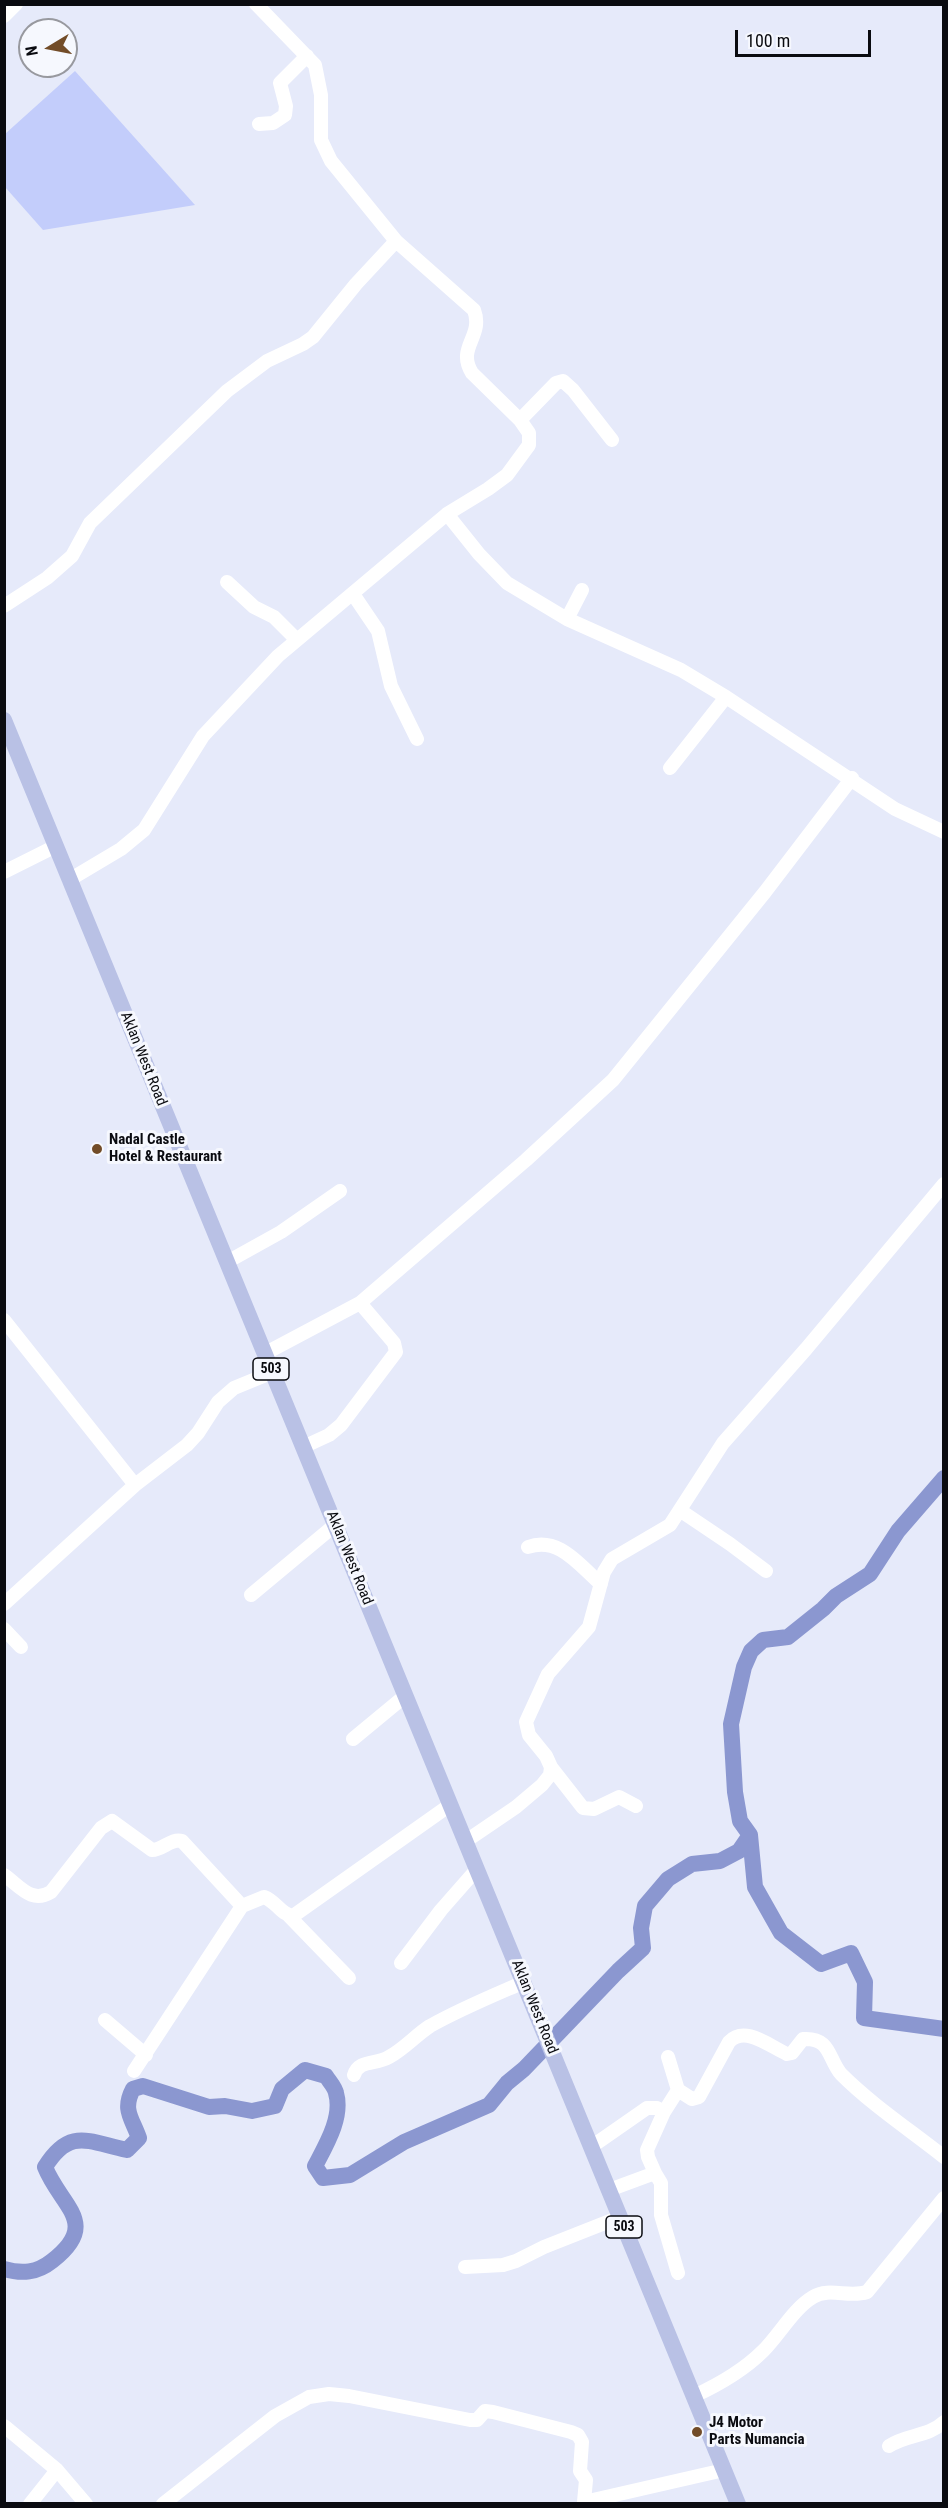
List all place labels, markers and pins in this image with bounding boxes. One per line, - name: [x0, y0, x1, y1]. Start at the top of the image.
- place label: Nadal Castle Hotel & Restaurant: [109, 1131, 222, 1166]
- marker: Nadal Castle Hotel & Restaurant: [90, 1142, 104, 1156]
- place label: J4 Motor Parts Numancia: [709, 2414, 805, 2449]
- marker: J4 Motor Parts Numancia: [690, 2425, 704, 2439]

